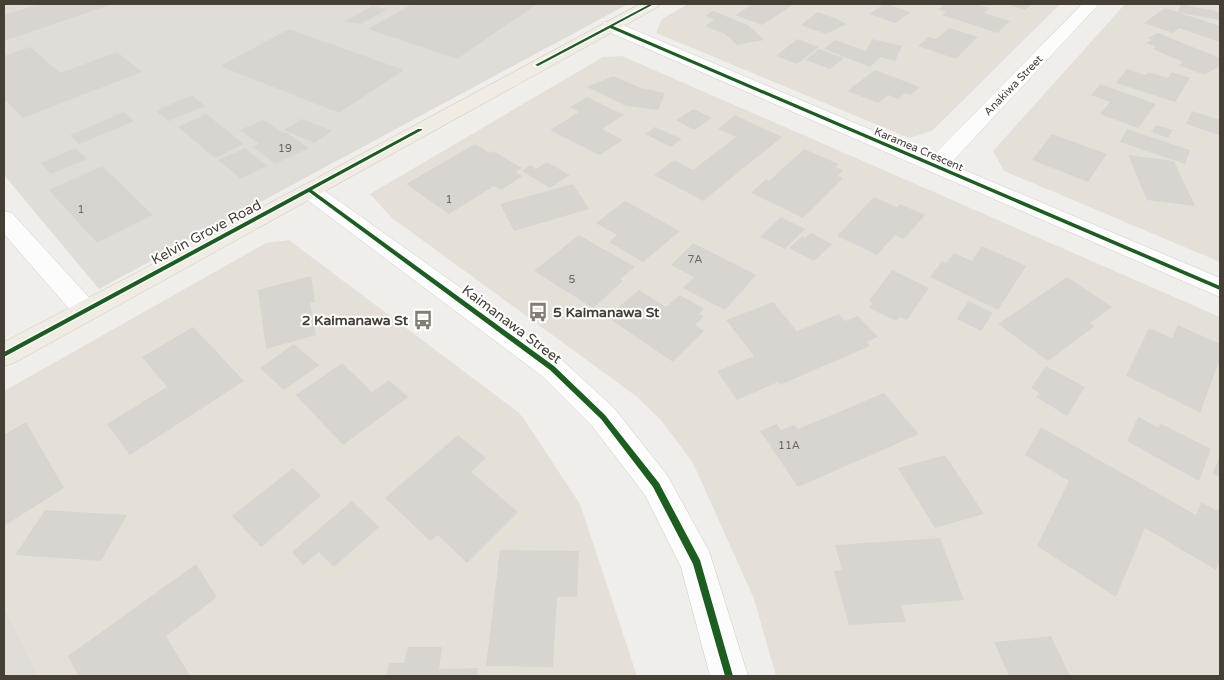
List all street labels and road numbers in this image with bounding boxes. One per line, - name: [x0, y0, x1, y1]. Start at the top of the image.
- street label: Anakiwa Street: [981, 52, 1045, 118]
- street label: Karamea Crescent: [872, 125, 965, 174]
- street label: Kelvin Grove Road: [148, 196, 264, 269]
- street label: Kaimanawa Street: [459, 281, 565, 368]

